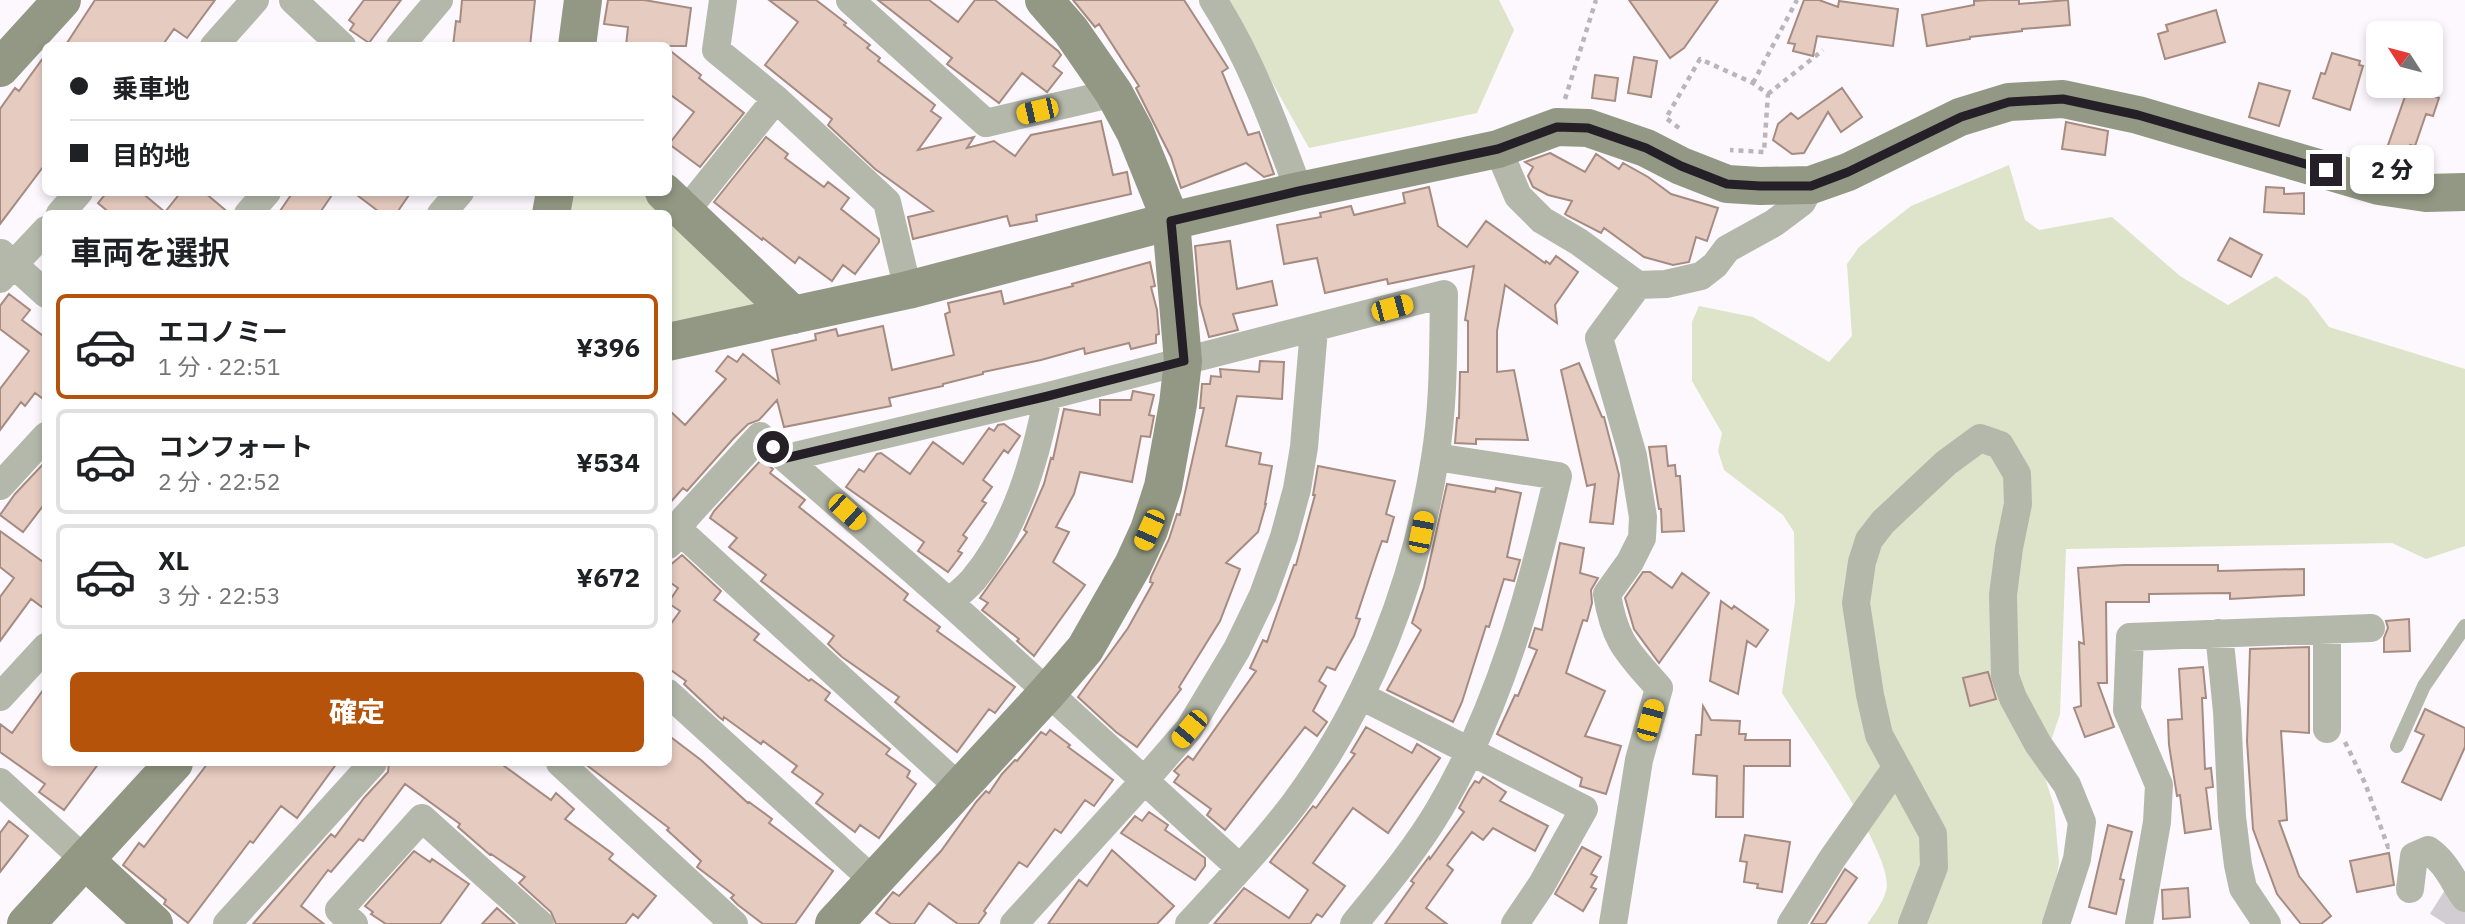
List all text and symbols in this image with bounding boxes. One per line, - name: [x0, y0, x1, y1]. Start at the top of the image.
- north arrow: [2366, 21, 2443, 98]
- map controls: [2366, 21, 2443, 98]
- text: 乗車地: [112, 71, 190, 105]
- car: [1015, 96, 1060, 126]
- text: 目的地: [112, 138, 190, 172]
- callout: 2 分: [2350, 146, 2434, 194]
- route end: [2310, 154, 2342, 186]
- text: 2 分: [2371, 154, 2413, 184]
- text: 車両を選択: [70, 231, 230, 273]
- car: [1369, 292, 1416, 324]
- text: エコノミー: [158, 314, 288, 348]
- icon: car: [74, 315, 137, 378]
- text: ¥396: [576, 330, 640, 364]
- text: 1 分 · 22:51: [158, 351, 281, 381]
- text: コンフォート: [158, 429, 313, 463]
- icon: car: [74, 430, 137, 493]
- route start: [757, 431, 789, 463]
- text: ¥534: [576, 445, 640, 479]
- text: 2 分 · 22:52: [158, 466, 281, 496]
- car: [825, 490, 870, 534]
- car: [1131, 507, 1168, 553]
- car: [1407, 509, 1436, 555]
- text: XL: [158, 543, 189, 577]
- icon: car: [74, 545, 137, 608]
- text: ¥672: [576, 560, 640, 594]
- text: 3 分 · 22:53: [158, 580, 281, 610]
- button: 確定: [70, 672, 644, 752]
- car: [1635, 697, 1666, 743]
- car: [1168, 706, 1211, 752]

